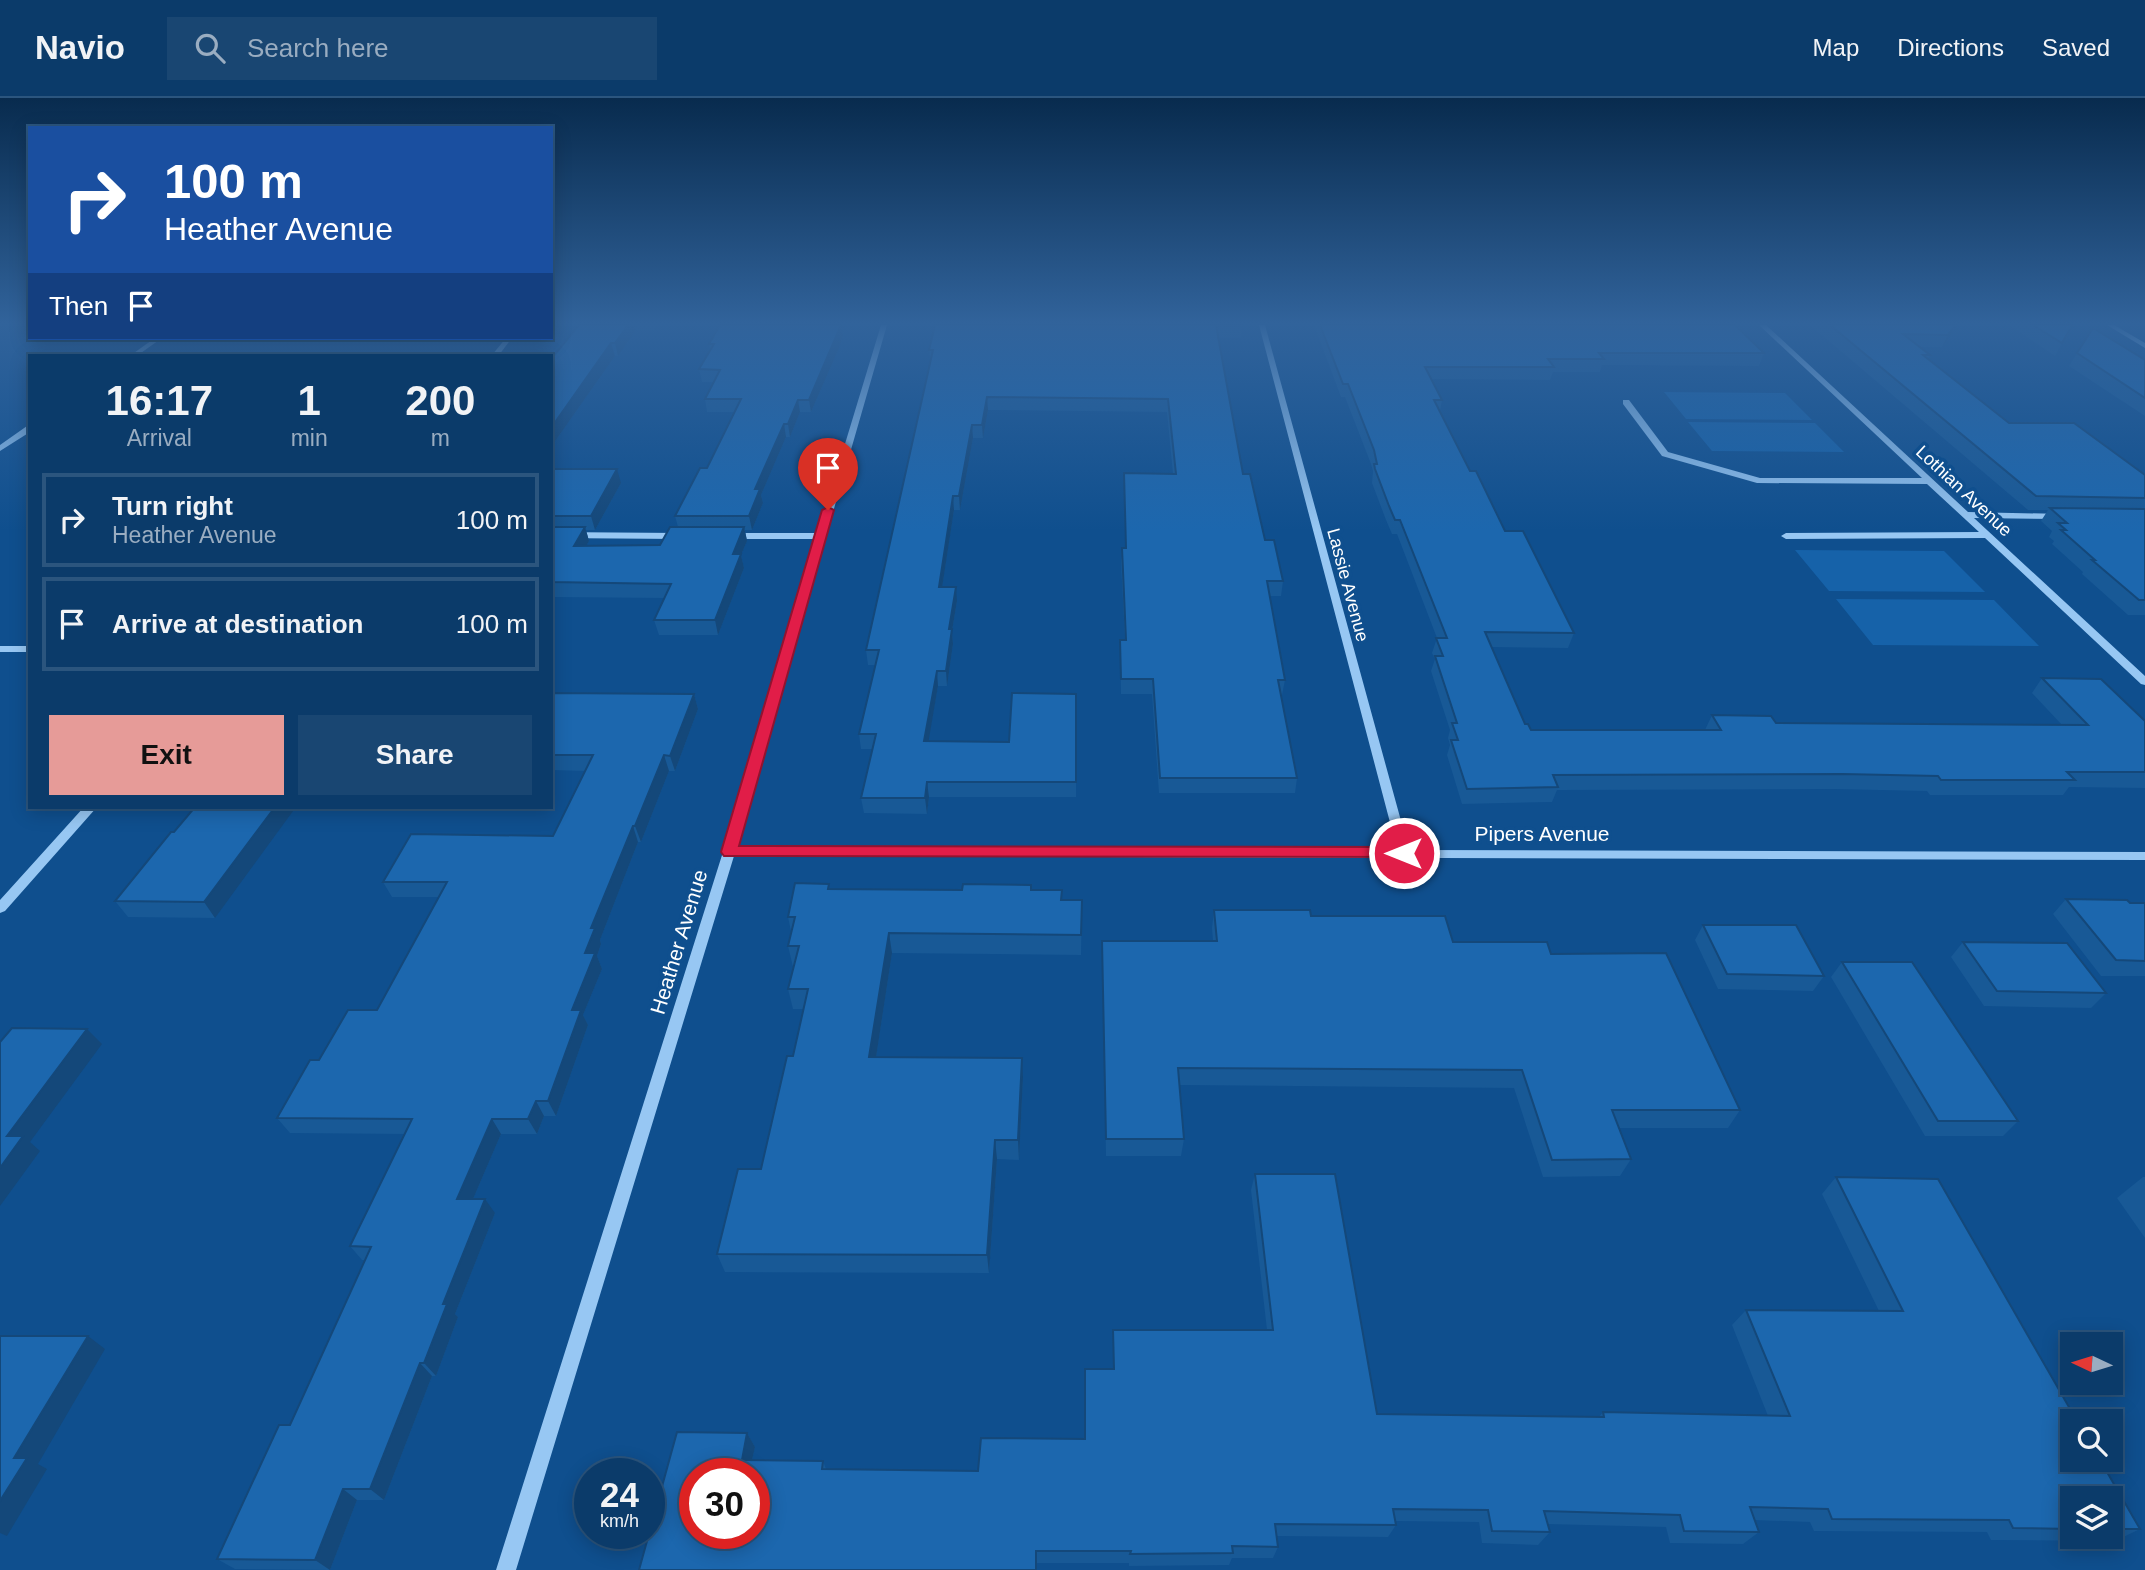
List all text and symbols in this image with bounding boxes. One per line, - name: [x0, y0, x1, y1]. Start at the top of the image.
- search box: [167, 17, 657, 80]
- text: Navio: [35, 29, 125, 66]
- icon: search: [191, 29, 229, 67]
- text: Search here: [247, 33, 389, 63]
- text: Map: [1813, 34, 1859, 61]
- text: Directions: [1897, 34, 2004, 61]
- text: Saved: [2042, 34, 2110, 61]
- icon: right: [49, 154, 140, 245]
- text: 100 m: [164, 154, 303, 208]
- text: Heather Avenue: [164, 211, 393, 247]
- icon: arrive: [122, 287, 160, 325]
- text: Then: [49, 291, 108, 321]
- text: 16:17: [106, 377, 213, 424]
- text: 1: [297, 377, 321, 424]
- text: 200: [405, 377, 475, 424]
- text: Arrival: [127, 425, 192, 451]
- text: min: [291, 425, 328, 451]
- text: m: [431, 425, 450, 451]
- pin: [798, 438, 858, 510]
- street label: Lothian Avenue: [1912, 441, 2016, 541]
- icon: arrive: [809, 449, 847, 487]
- text: Turn right: [112, 491, 233, 521]
- icon: right: [53, 501, 91, 539]
- text: 100 m: [456, 505, 528, 535]
- text: Heather Avenue: [112, 522, 277, 548]
- street label: Lassie Avenue: [1323, 526, 1373, 644]
- icon: arrive: [53, 605, 91, 643]
- text: Arrive at destination: [112, 609, 363, 639]
- text: 100 m: [456, 609, 528, 639]
- button: Exit: [49, 715, 284, 795]
- button: Share: [298, 715, 532, 795]
- position arrow: [1367, 816, 1441, 890]
- street label: Pipers Avenue: [1474, 822, 1610, 845]
- street label: Heather Avenue: [646, 867, 711, 1017]
- north arrow: [2060, 1332, 2123, 1395]
- map controls: [2060, 1332, 2123, 1549]
- button: search: [2060, 1409, 2123, 1472]
- speed limit sign: 30: [679, 1458, 770, 1549]
- text: 24: [600, 1475, 639, 1514]
- button: layers: [2060, 1486, 2123, 1549]
- text: km/h: [600, 1511, 639, 1531]

